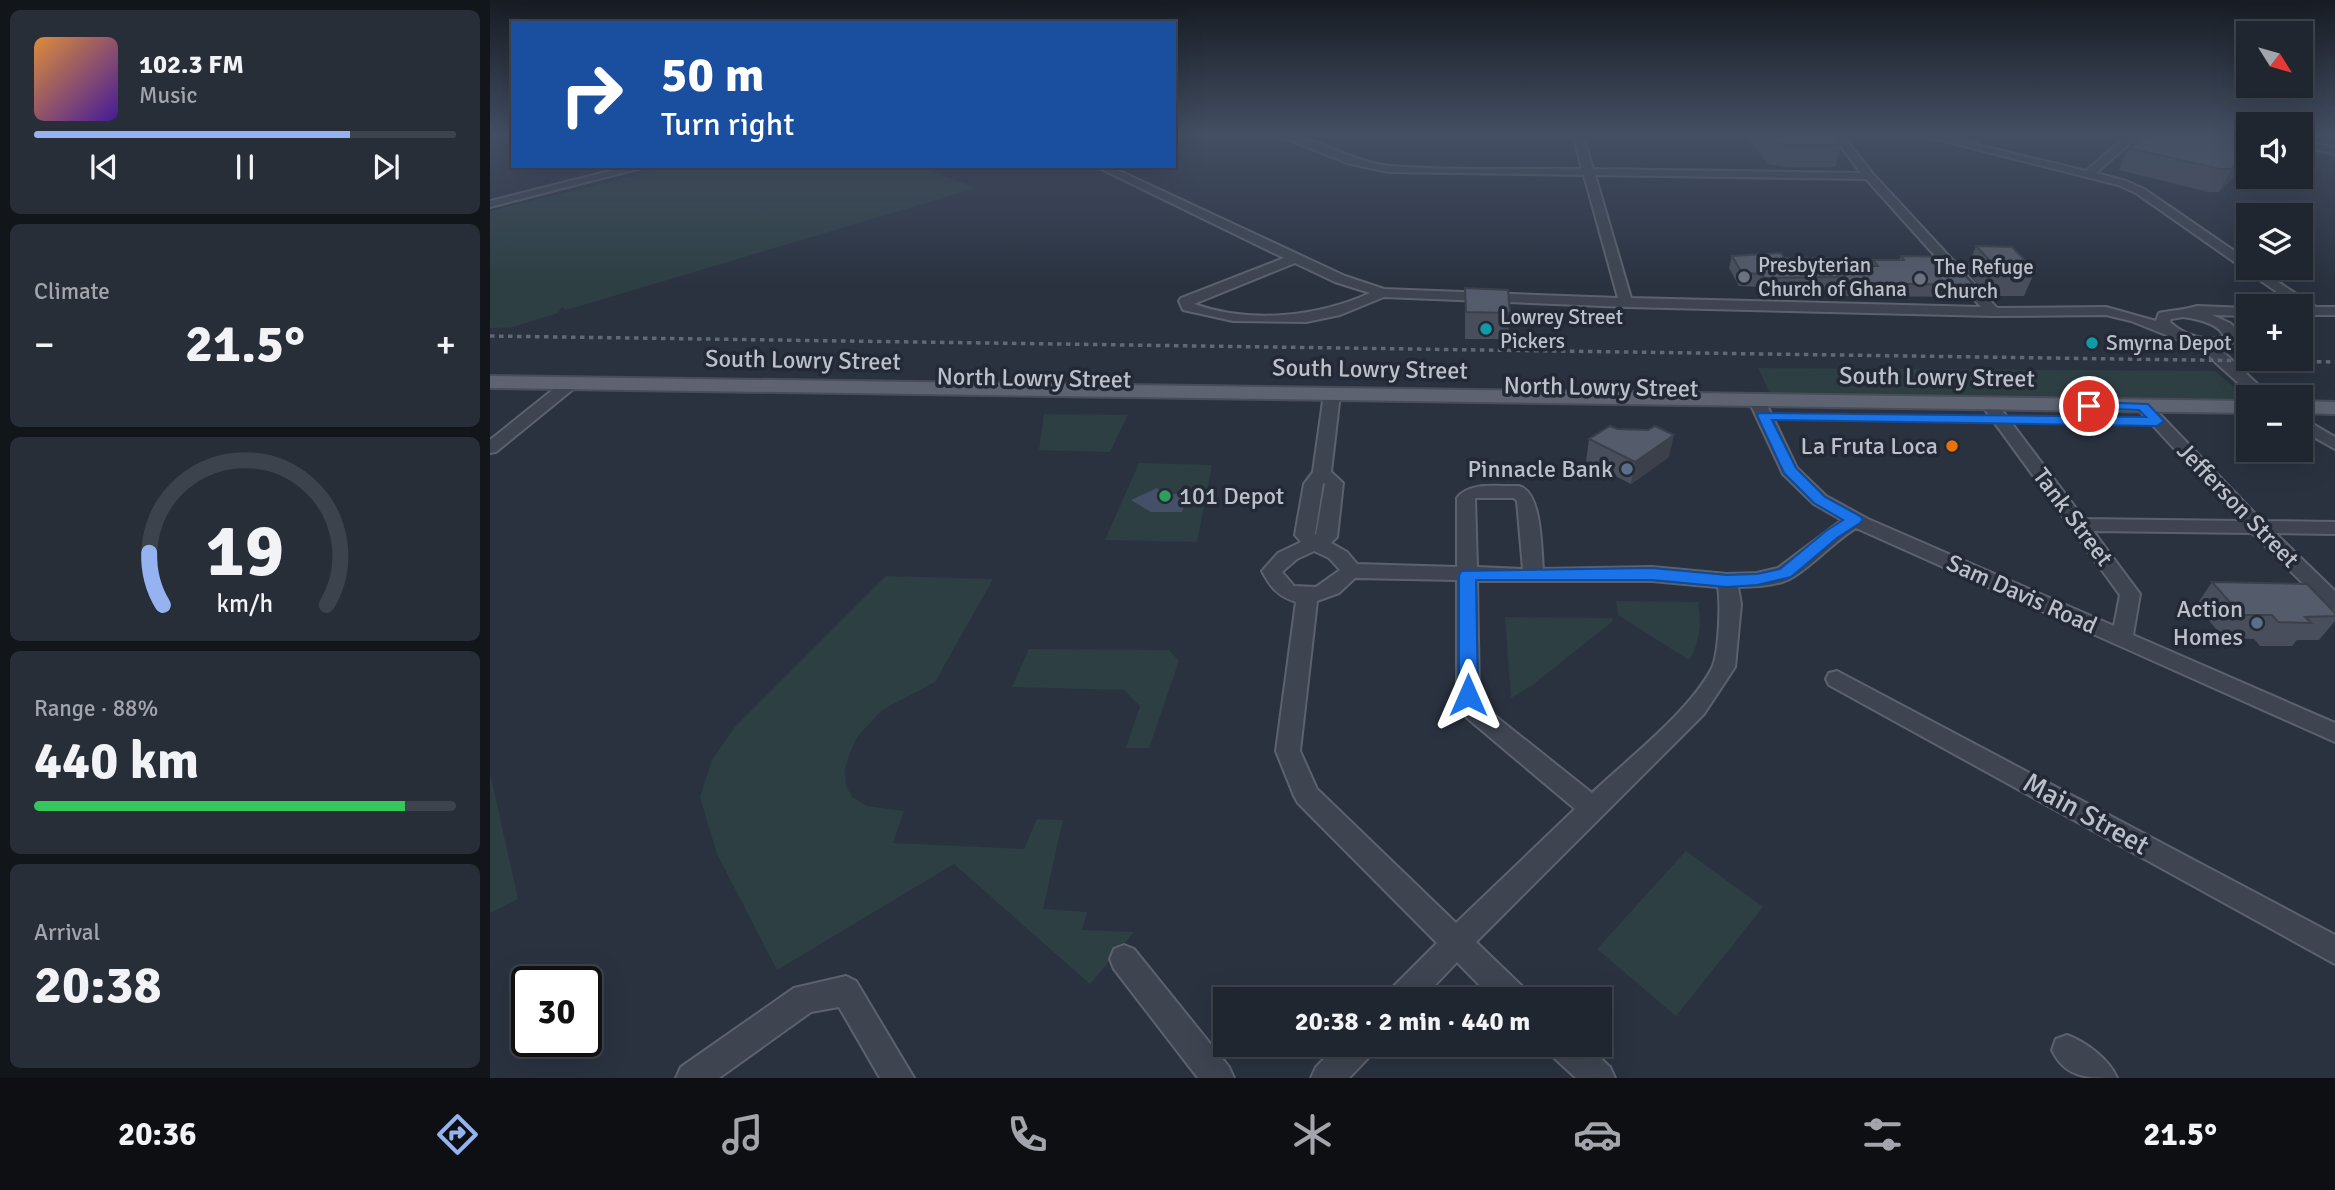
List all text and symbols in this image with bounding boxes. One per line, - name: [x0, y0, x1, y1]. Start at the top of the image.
- north arrow: [2236, 21, 2314, 98]
- map controls: [2236, 21, 2313, 462]
- text: 50 m: [661, 45, 764, 105]
- text: 102.3 FM: [139, 49, 244, 81]
- icon: right: [546, 49, 637, 140]
- text: Music: [139, 81, 197, 110]
- text: Turn right: [661, 105, 794, 144]
- button: sound: [2236, 112, 2313, 189]
- icon: previous: [85, 148, 123, 186]
- icon: pause: [226, 148, 264, 186]
- icon: next: [367, 148, 405, 186]
- button: layers: [2236, 203, 2313, 280]
- place label: Presbyterian Church of Ghana: [1758, 252, 1907, 302]
- place label: The Refuge Church: [1934, 254, 2034, 304]
- marker: Presbyterian Church of Ghana: [1736, 269, 1752, 285]
- marker: The Refuge Church: [1912, 271, 1928, 287]
- text: Climate: [34, 277, 110, 306]
- button: +: [2236, 294, 2313, 371]
- place label: Lowrey Street Pickers: [1500, 304, 1623, 354]
- text: 21.5°: [185, 312, 305, 376]
- text: −: [34, 321, 55, 368]
- text: +: [435, 321, 456, 368]
- marker: Lowrey Street Pickers: [1478, 321, 1494, 337]
- place label: Smyrna Depot: [2106, 330, 2232, 356]
- marker: Smyrna Depot: [2084, 335, 2100, 351]
- street label: South Lowry Street: [705, 343, 901, 377]
- street label: South Lowry Street: [1272, 352, 1468, 386]
- street label: South Lowry Street: [1839, 360, 2035, 394]
- street label: North Lowry Street: [936, 361, 1132, 395]
- street label: North Lowry Street: [1503, 370, 1699, 404]
- pin: [2059, 376, 2119, 436]
- button: −: [2236, 385, 2313, 462]
- icon: arrive: [2070, 387, 2108, 425]
- place label: La Fruta Loca: [1801, 431, 1938, 461]
- street label: Jefferson Street: [2171, 436, 2305, 574]
- marker: La Fruta Loca: [1944, 438, 1960, 454]
- place label: Pinnacle Bank: [1467, 454, 1613, 484]
- marker: Pinnacle Bank: [1619, 461, 1635, 477]
- street label: Tank Street: [2026, 462, 2120, 572]
- place label: 101 Depot: [1179, 481, 1284, 511]
- marker: 101 Depot: [1157, 488, 1173, 504]
- text: 19: [206, 507, 284, 596]
- street label: Sam Davis Road: [1942, 547, 2102, 641]
- text: km/h: [217, 588, 273, 619]
- place label: Action Homes: [2173, 594, 2243, 652]
- marker: Action Homes: [2249, 615, 2265, 631]
- position arrow: [1431, 658, 1505, 732]
- text: Range · 88%: [34, 694, 158, 723]
- text: 440 km: [34, 729, 199, 793]
- street label: Main Street: [2017, 765, 2155, 863]
- text: Arrival: [34, 918, 100, 947]
- text: 20:38: [34, 953, 162, 1017]
- speed limit sign: 30: [511, 966, 602, 1057]
- text: 20:38 · 2 min · 440 m: [1295, 1006, 1530, 1038]
- icon: directions: [433, 1110, 482, 1159]
- icon: music: [718, 1110, 767, 1159]
- icon: phone: [1003, 1110, 1052, 1159]
- icon: climate: [1288, 1110, 1337, 1159]
- icon: car: [1573, 1110, 1622, 1159]
- icon: filters: [1858, 1110, 1907, 1159]
- text: 20:36: [118, 1115, 197, 1154]
- text: 21.5°: [2143, 1115, 2217, 1154]

